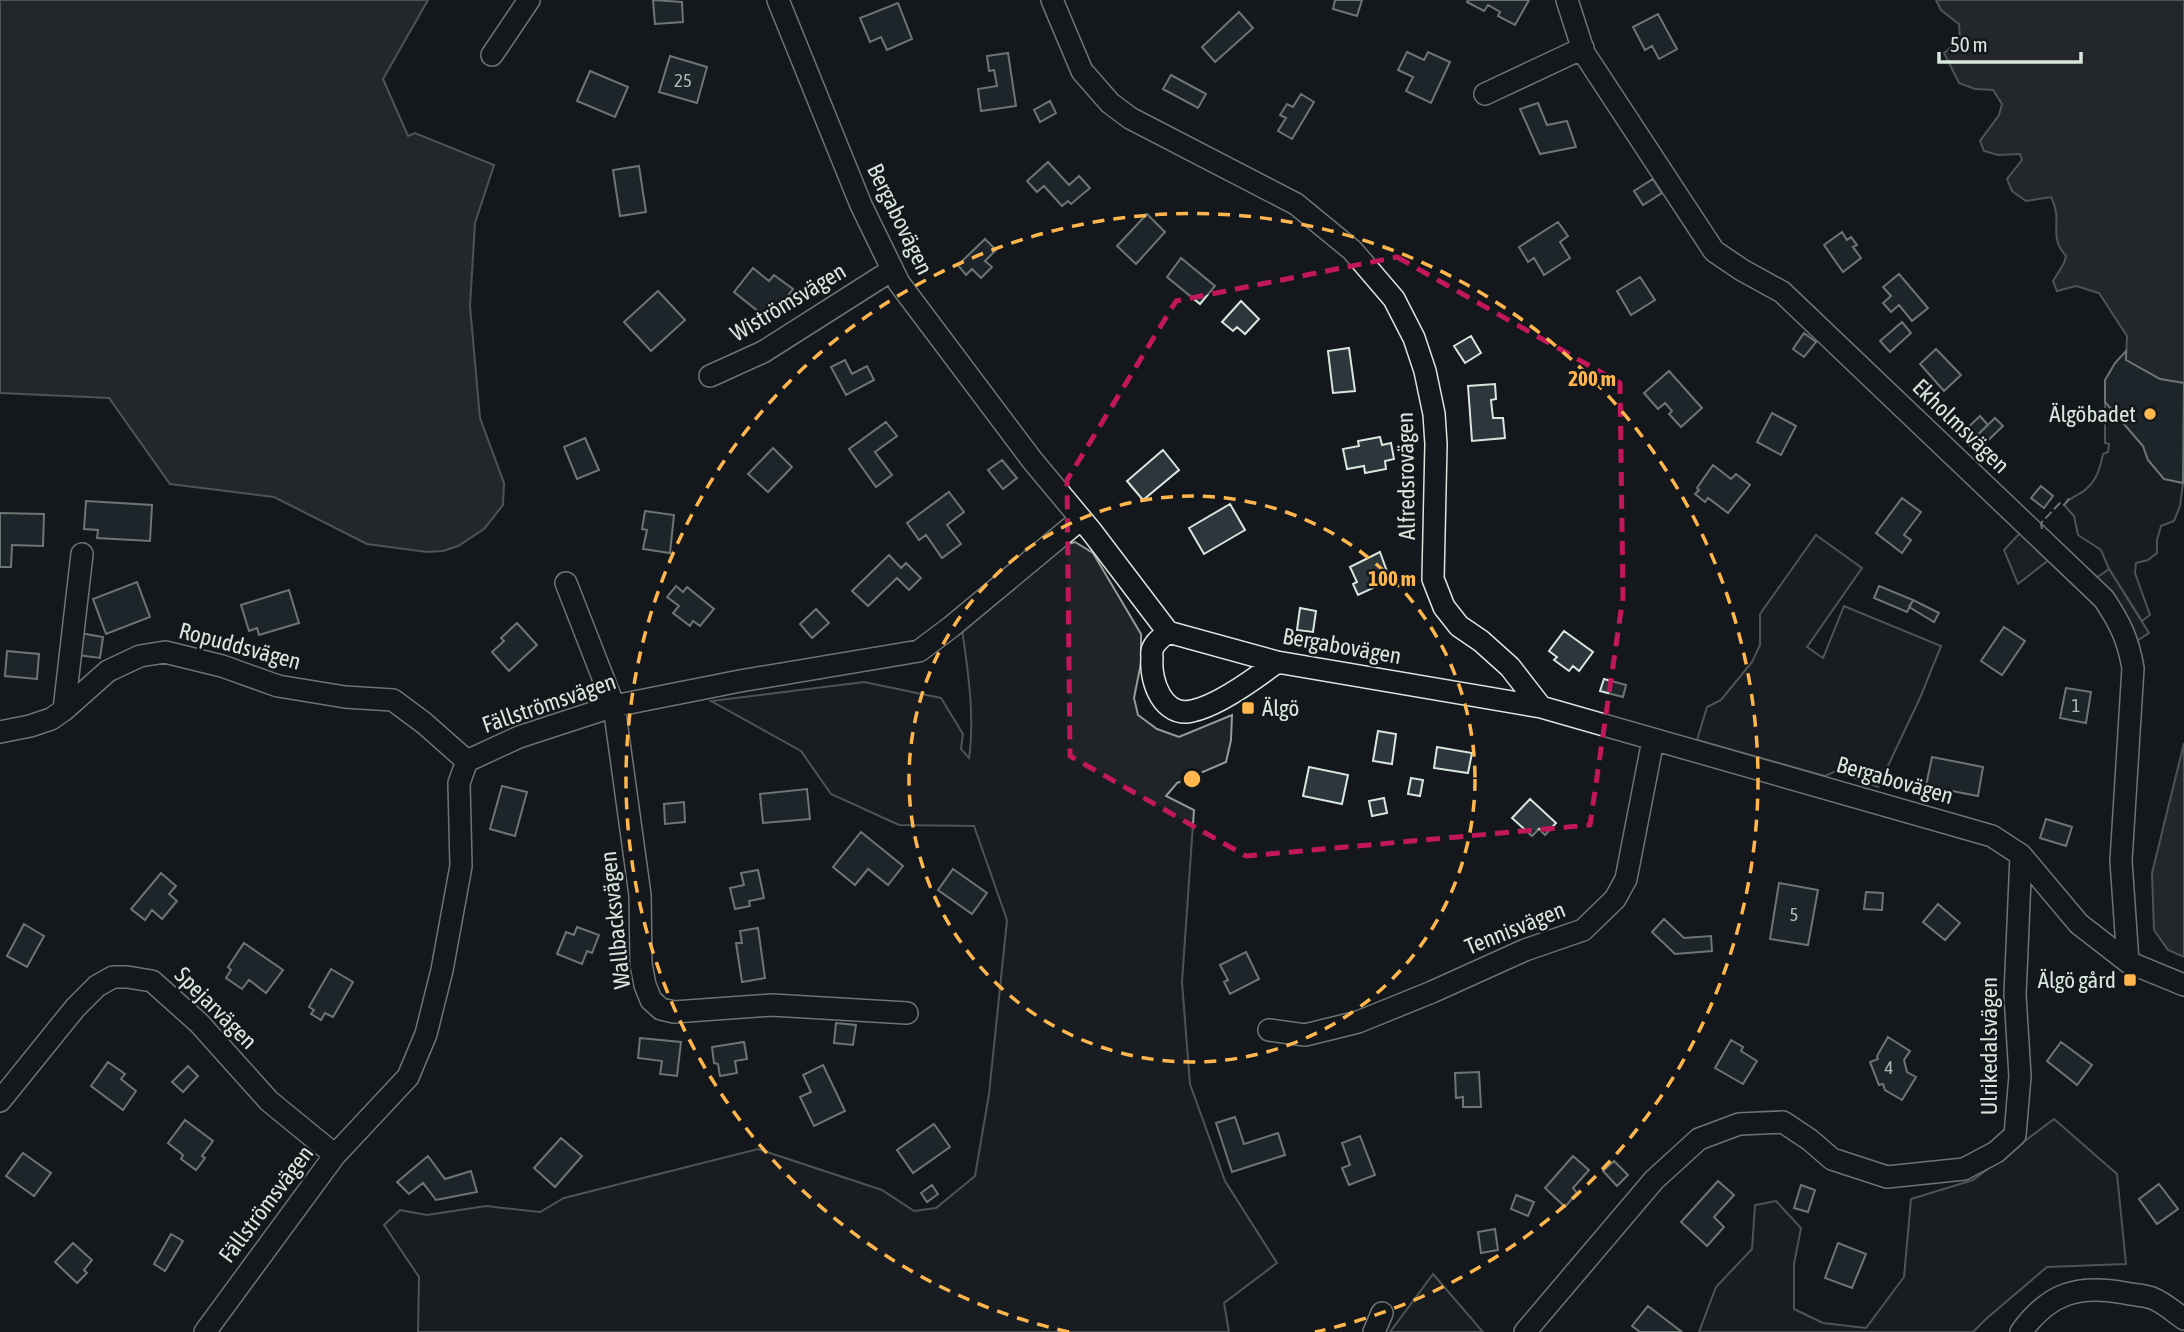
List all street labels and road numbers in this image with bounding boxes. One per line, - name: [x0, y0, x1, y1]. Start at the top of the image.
- street label: Bergabovägen: [862, 159, 938, 279]
- street label: Wiströmsvägen: [726, 257, 850, 347]
- street label: Ekholmsvägen: [1908, 374, 2014, 478]
- street label: Alfredsrovägen: [1392, 412, 1420, 540]
- street label: Ropuddsvägen: [176, 617, 304, 675]
- street label: Bergabovägen: [1281, 623, 1403, 669]
- street label: Fällströmsvägen: [479, 668, 619, 738]
- street label: Bergabovägen: [1834, 751, 1956, 809]
- street label: Wallbacksvägen: [595, 850, 635, 990]
- street label: Tennisvägen: [1461, 896, 1569, 960]
- street label: Spejarvägen: [170, 962, 262, 1054]
- street label: Ulrikedalsvägen: [1976, 977, 2002, 1115]
- street label: Fällströmsvägen: [214, 1140, 318, 1268]

